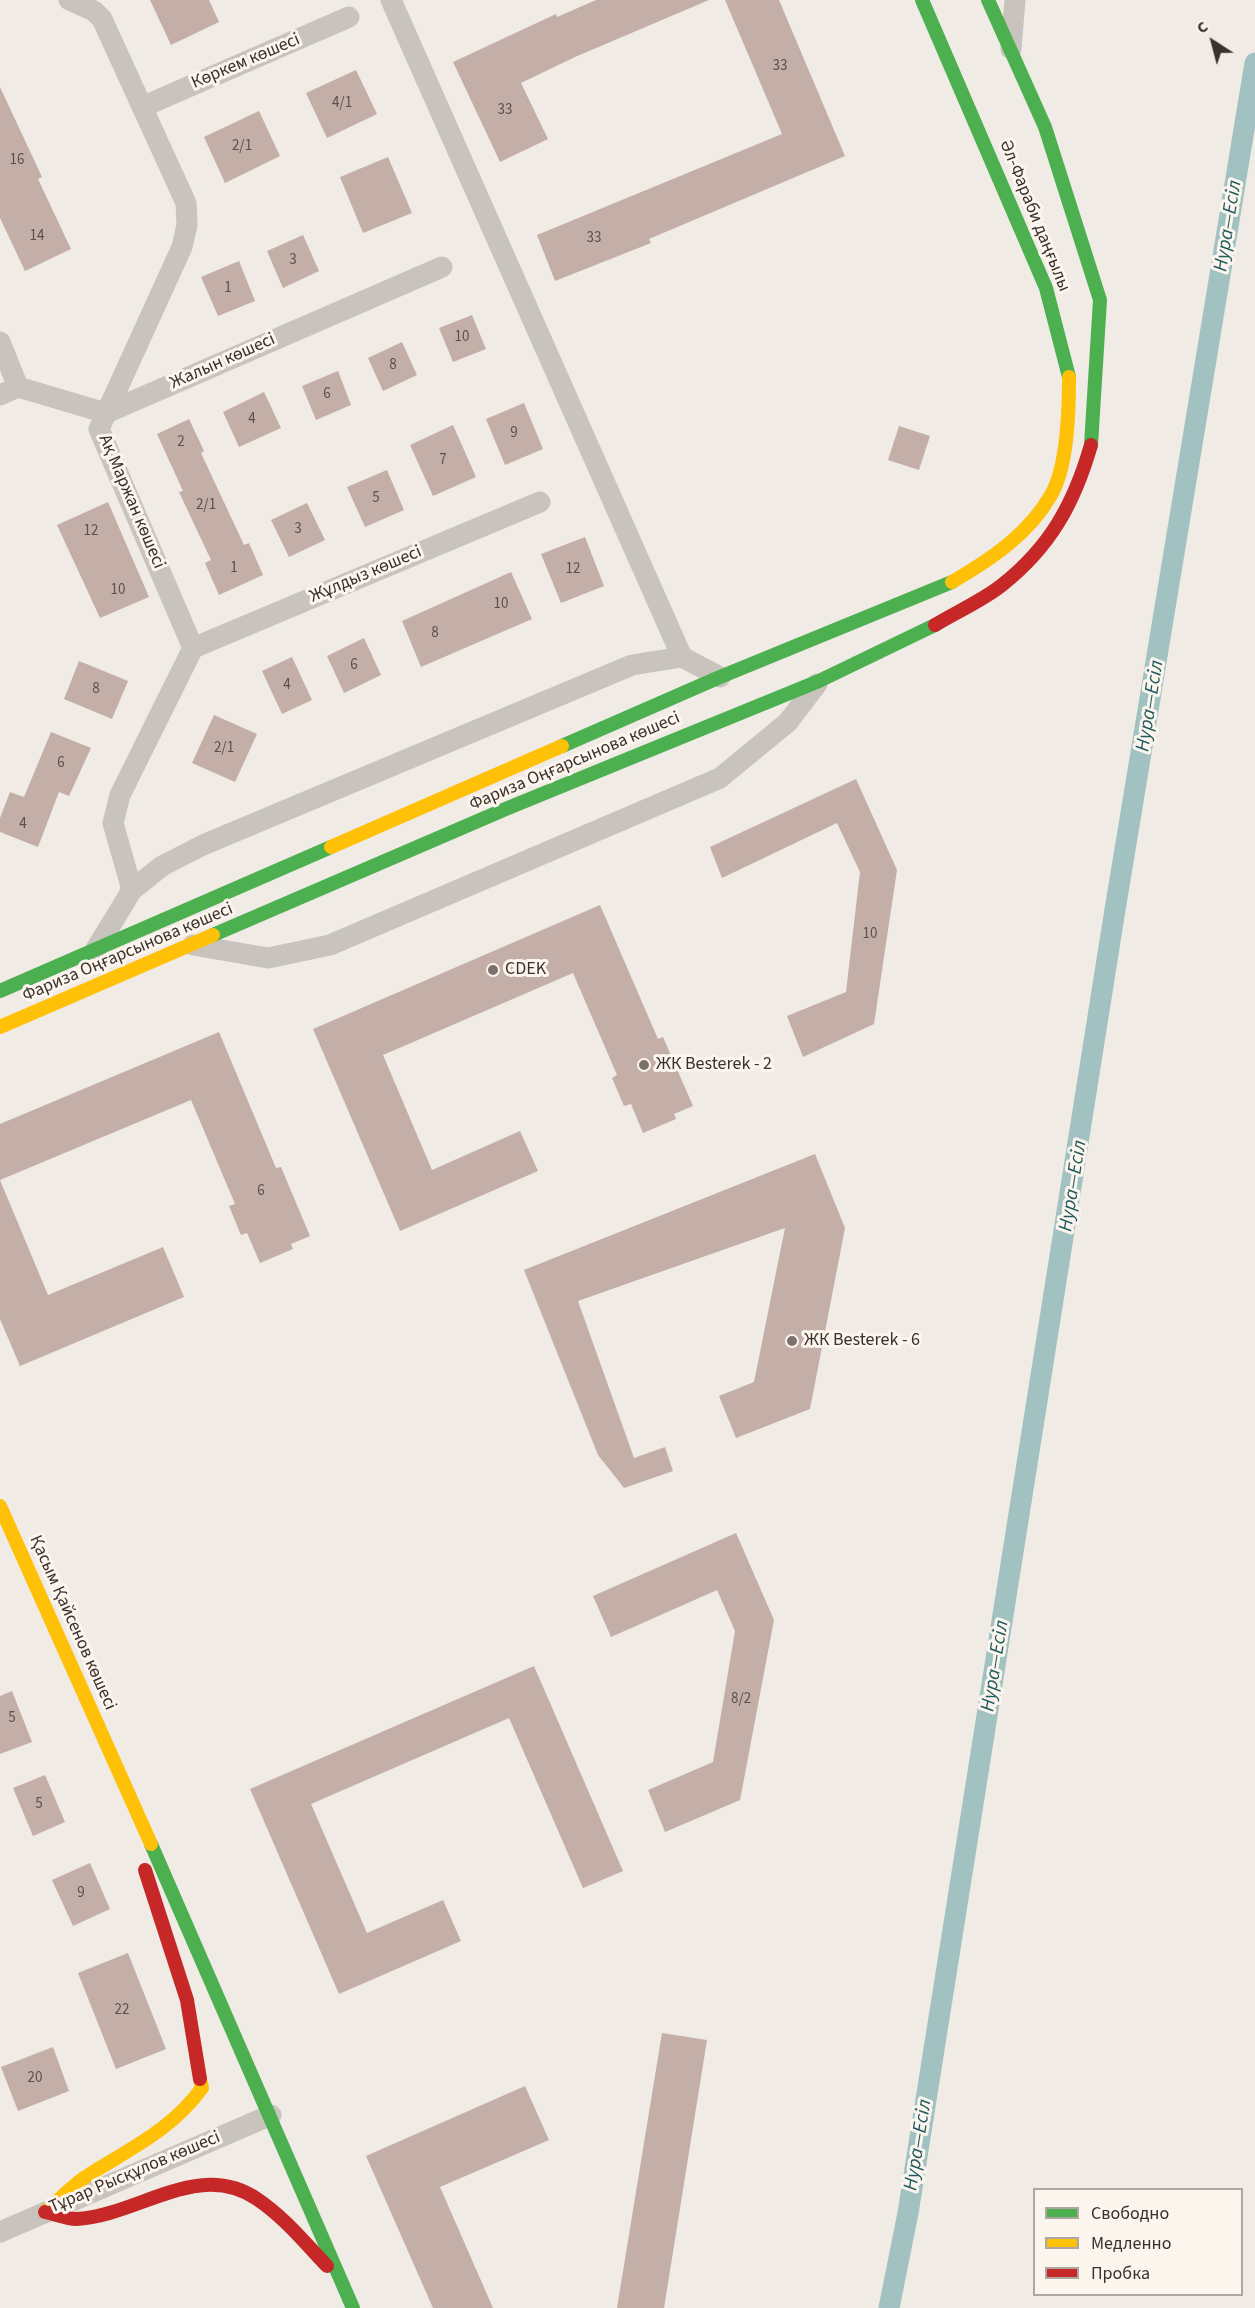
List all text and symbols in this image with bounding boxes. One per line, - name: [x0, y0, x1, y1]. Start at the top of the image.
- north arrow: [1183, 12, 1243, 72]
- text: С: [1192, 16, 1213, 39]
- street label: Көркем көшесі: [188, 29, 304, 95]
- house number: 33: [773, 58, 787, 76]
- house number: 4/1: [332, 95, 352, 113]
- house number: 33: [498, 102, 512, 120]
- street label: Әл-Фараби даңғылы: [994, 137, 1074, 295]
- house number: 2/1: [232, 138, 252, 156]
- house number: 16: [10, 152, 24, 170]
- water label: Нура—Есіл: [1210, 179, 1248, 273]
- house number: 14: [30, 228, 44, 246]
- house number: 33: [587, 230, 601, 248]
- house number: 3: [289, 252, 297, 270]
- house number: 1: [224, 280, 232, 298]
- street label: Жалын көшесі: [167, 329, 279, 395]
- house number: 10: [455, 329, 469, 347]
- house number: 8: [389, 357, 397, 375]
- house number: 6: [323, 386, 331, 404]
- house number: 4: [248, 411, 256, 429]
- house number: 9: [510, 425, 518, 443]
- street label: Ақ Маржан көшесі: [93, 432, 169, 572]
- house number: 2: [177, 434, 185, 452]
- house number: 7: [439, 452, 447, 470]
- house number: 5: [372, 490, 380, 508]
- house number: 2/1: [196, 497, 216, 515]
- house number: 3: [294, 521, 302, 539]
- house number: 12: [84, 523, 98, 541]
- street label: Жұлдыз көшесі: [307, 542, 425, 608]
- house number: 1: [230, 560, 238, 578]
- house number: 12: [566, 561, 580, 579]
- house number: 10: [111, 582, 125, 600]
- house number: 10: [494, 596, 508, 614]
- house number: 8: [431, 625, 439, 643]
- house number: 6: [350, 657, 358, 675]
- water label: Нура—Есіл: [1132, 659, 1170, 753]
- house number: 4: [283, 677, 291, 695]
- house number: 8: [92, 681, 100, 699]
- street label: Фариза Оңғарсынова көшесі: [466, 708, 684, 816]
- house number: 2/1: [214, 740, 234, 758]
- house number: 6: [57, 755, 65, 773]
- house number: 4: [19, 816, 27, 834]
- street label: Фариза Оңғарсынова көшесі: [19, 899, 237, 1007]
- house number: 10: [863, 926, 877, 944]
- place label: CDEK: [505, 959, 546, 981]
- marker: CDEK: [486, 963, 500, 977]
- place label: ЖК Besterek - 2: [656, 1054, 772, 1076]
- marker: ЖК Besterek - 2: [637, 1058, 651, 1072]
- water label: Нура—Есіл: [1055, 1139, 1093, 1233]
- house number: 6: [257, 1183, 265, 1201]
- place label: ЖК Besterek - 6: [804, 1330, 920, 1352]
- marker: ЖК Besterek - 6: [785, 1334, 799, 1348]
- street label: Қасым Қайсенов көшесі: [24, 1532, 120, 1714]
- water label: Нура—Есіл: [977, 1619, 1015, 1713]
- house number: 8/2: [731, 1691, 751, 1709]
- house number: 5: [8, 1710, 16, 1728]
- house number: 5: [35, 1796, 43, 1814]
- house number: 9: [77, 1885, 85, 1903]
- house number: 22: [115, 2002, 129, 2020]
- house number: 20: [28, 2070, 42, 2088]
- water label: Нура—Есіл: [900, 2098, 938, 2192]
- street label: Тұрар Рысқұлов көшесі: [46, 2127, 224, 2219]
- legend: [1033, 2188, 1243, 2296]
- text: Свободно: [1091, 2201, 1169, 2226]
- text: Медленно: [1091, 2231, 1171, 2256]
- text: Пробка: [1091, 2261, 1150, 2286]

